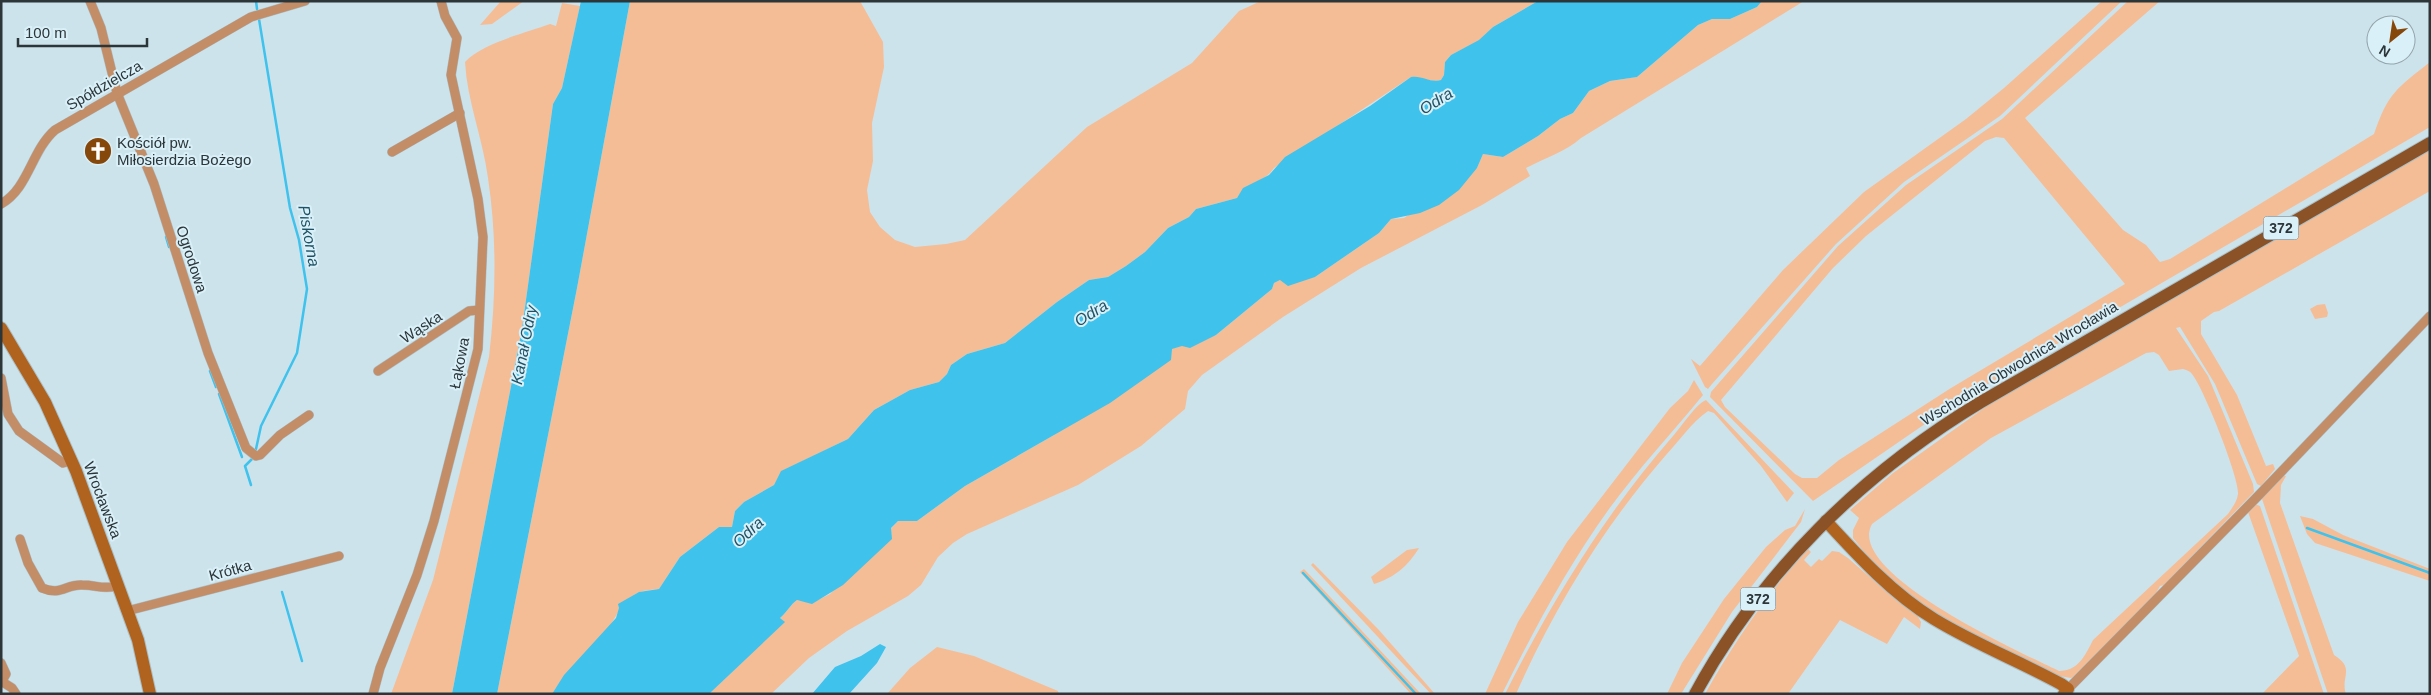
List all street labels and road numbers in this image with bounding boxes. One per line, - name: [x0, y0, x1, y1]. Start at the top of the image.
- street label: Spółdzielcza: [63, 56, 145, 113]
- road number: 372: [2264, 217, 2298, 240]
- street label: Ogrodowa: [173, 223, 211, 295]
- street label: Wschodnia Obwodnica Wrocławia: [1918, 297, 2121, 429]
- street label: Wąska: [397, 307, 445, 347]
- street label: Łąkowa: [446, 335, 472, 390]
- street label: Wrocławska: [81, 459, 126, 541]
- street label: Krótka: [207, 556, 254, 584]
- road number: 372: [1740, 588, 1776, 610]

